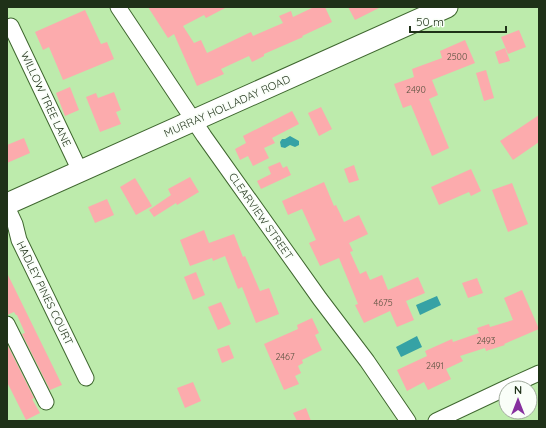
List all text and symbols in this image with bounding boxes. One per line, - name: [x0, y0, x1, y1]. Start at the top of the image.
- scale bar: [410, 8, 506, 34]
- text: 50 m: [416, 14, 444, 29]
- street label: WILLOW TREE LANE: [18, 49, 74, 149]
- house number: 2500: [447, 51, 467, 62]
- street label: MURRAY HOLLADAY ROAD: [162, 72, 292, 140]
- house number: 2490: [406, 84, 426, 95]
- street label: CLEARVIEW STREET: [226, 170, 296, 262]
- street label: HADLEY PINES COURT: [14, 239, 76, 348]
- house number: 4675: [373, 297, 393, 308]
- house number: 2493: [476, 335, 496, 346]
- house number: 2467: [275, 351, 295, 362]
- house number: 2491: [426, 360, 444, 371]
- north arrow: [498, 380, 538, 420]
- text: N: [514, 383, 522, 397]

